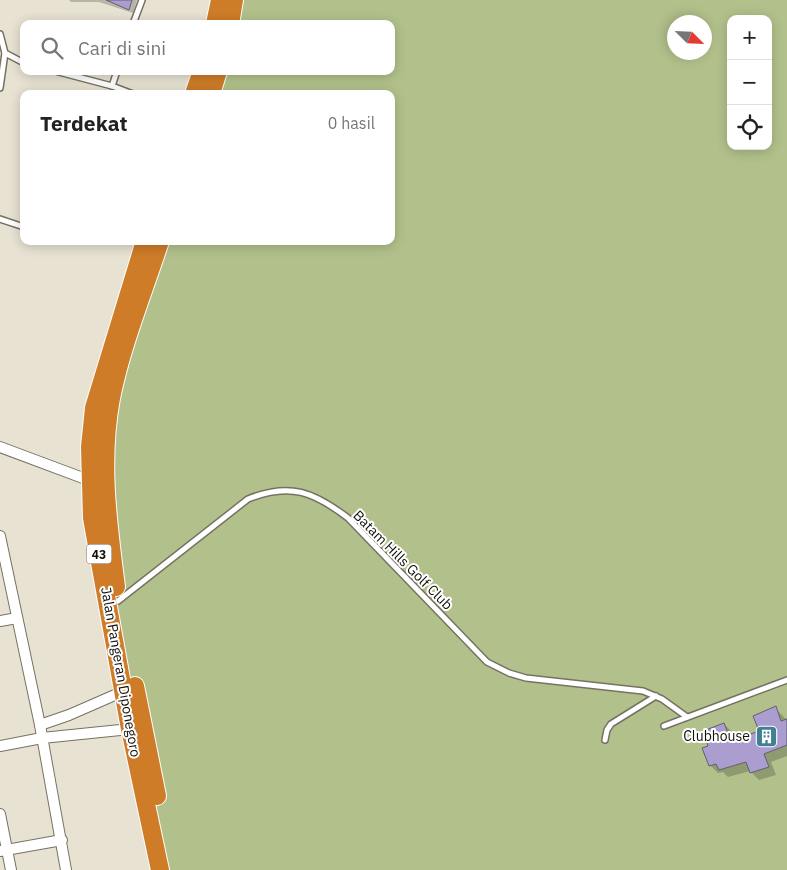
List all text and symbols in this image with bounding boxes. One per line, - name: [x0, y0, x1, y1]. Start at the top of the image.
- north arrow: [667, 15, 712, 60]
- map controls: [727, 15, 772, 150]
- button: +: [727, 15, 772, 60]
- search box: [20, 20, 395, 75]
- icon: search: [38, 34, 66, 62]
- text: Cari di sini: [78, 36, 166, 60]
- button: −: [727, 60, 772, 105]
- button: locate: [727, 105, 772, 150]
- text: Terdekat: [40, 109, 128, 137]
- text: 0 hasil: [328, 113, 375, 133]
- street label: Batam Hills Golf Club: [349, 506, 457, 614]
- road number: 43: [86, 544, 112, 564]
- street label: Jalan Pangeran Diponegoro: [97, 586, 145, 759]
- building icon: Clubhouse: [754, 724, 778, 748]
- place label: Clubhouse: [683, 727, 750, 745]

